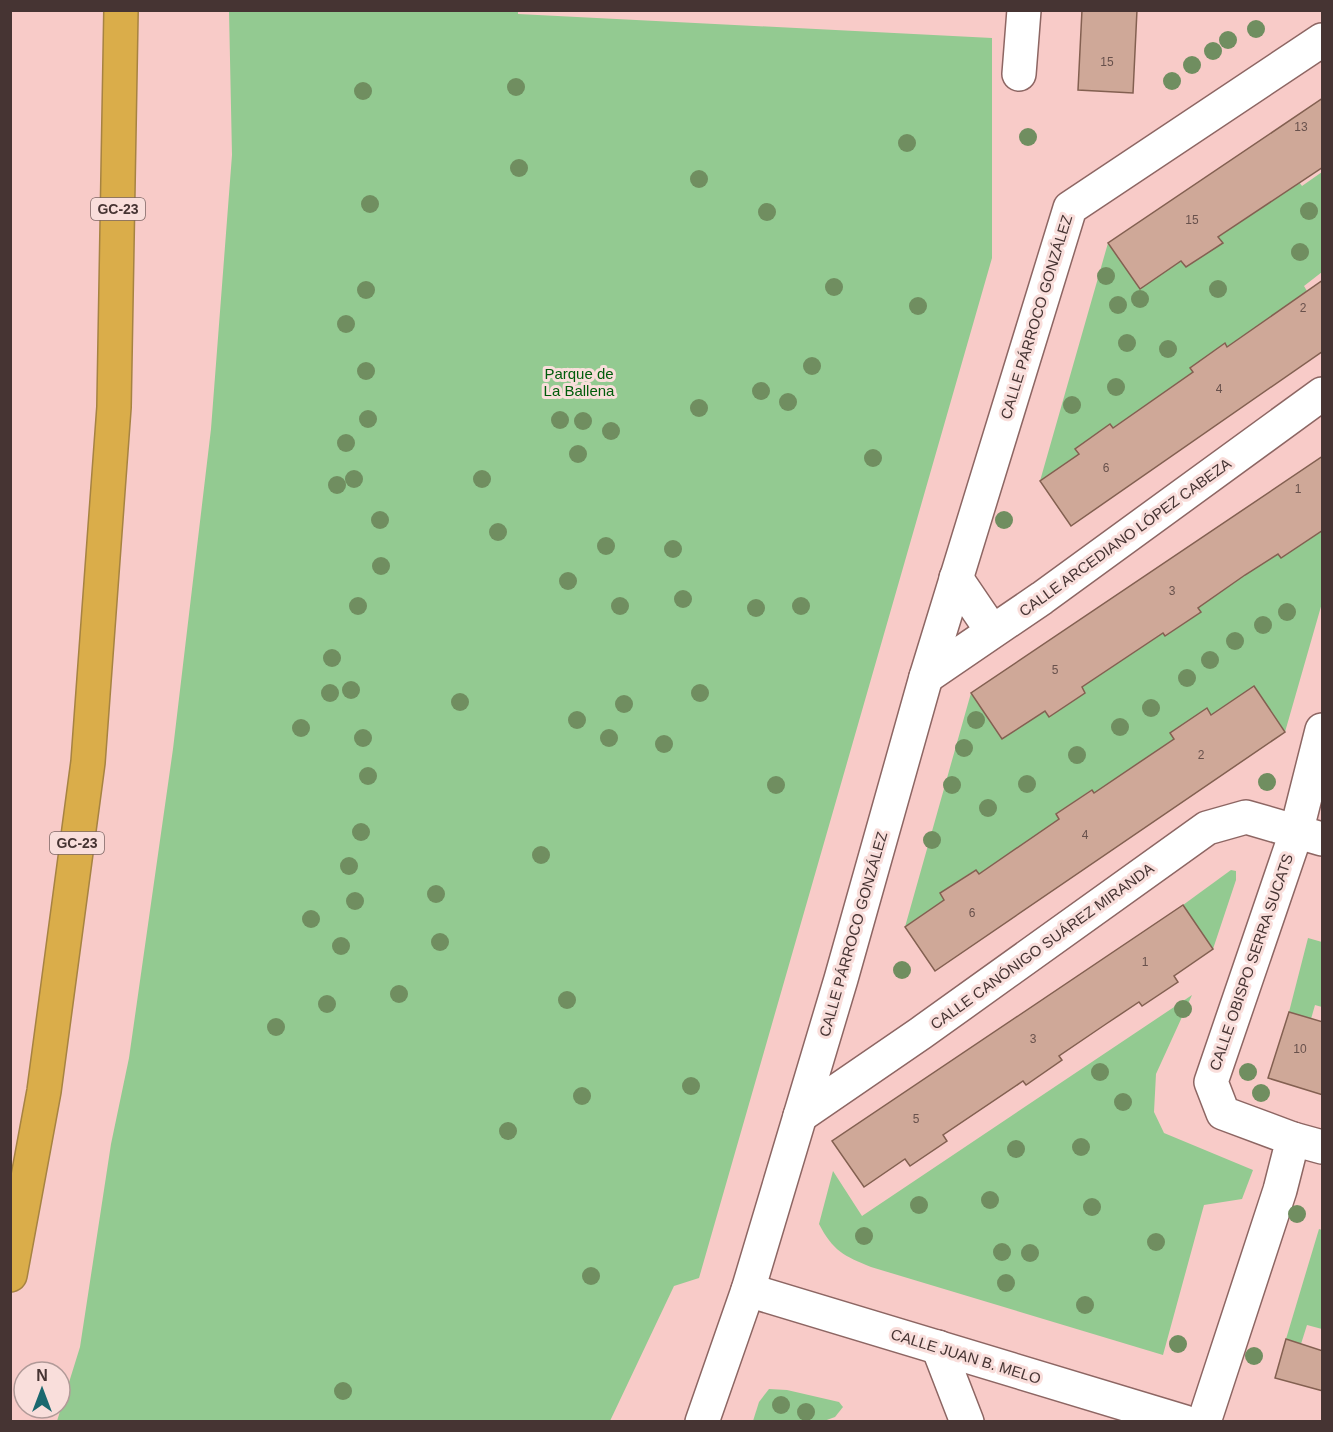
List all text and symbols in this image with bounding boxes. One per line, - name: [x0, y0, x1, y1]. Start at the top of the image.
- house number: 15: [1100, 55, 1114, 69]
- house number: 13: [1294, 120, 1308, 134]
- road number: GC-23: [91, 198, 145, 220]
- street label: CALLE PÁRROCO GONZÁLEZ: [997, 213, 1075, 421]
- house number: 15: [1185, 213, 1199, 227]
- house number: 2: [1300, 301, 1307, 315]
- park label: Parque de La Ballena: [544, 365, 615, 399]
- house number: 4: [1216, 382, 1223, 396]
- street label: CALLE ARCEDIANO LÓPEZ CABEZA: [1016, 454, 1234, 620]
- house number: 6: [1103, 461, 1110, 475]
- house number: 1: [1295, 482, 1302, 496]
- house number: 3: [1169, 584, 1176, 598]
- house number: 5: [1052, 663, 1059, 677]
- house number: 2: [1198, 748, 1205, 762]
- house number: 4: [1082, 828, 1089, 842]
- street label: CALLE PÁRROCO GONZÁLEZ: [816, 829, 890, 1039]
- road number: GC-23: [50, 832, 104, 854]
- street label: CALLE OBISPO SERRA SUCATS: [1206, 851, 1296, 1073]
- street label: CALLE CANÓNIGO SUÁREZ MIRANDA: [927, 859, 1157, 1033]
- house number: 6: [969, 906, 976, 920]
- house number: 1: [1142, 955, 1149, 969]
- house number: 3: [1030, 1032, 1037, 1046]
- house number: 10: [1293, 1042, 1307, 1056]
- house number: 5: [913, 1112, 920, 1126]
- street label: CALLE JUAN B. MELO: [889, 1325, 1043, 1387]
- north arrow: [12, 1360, 72, 1420]
- text: N: [36, 1367, 48, 1384]

